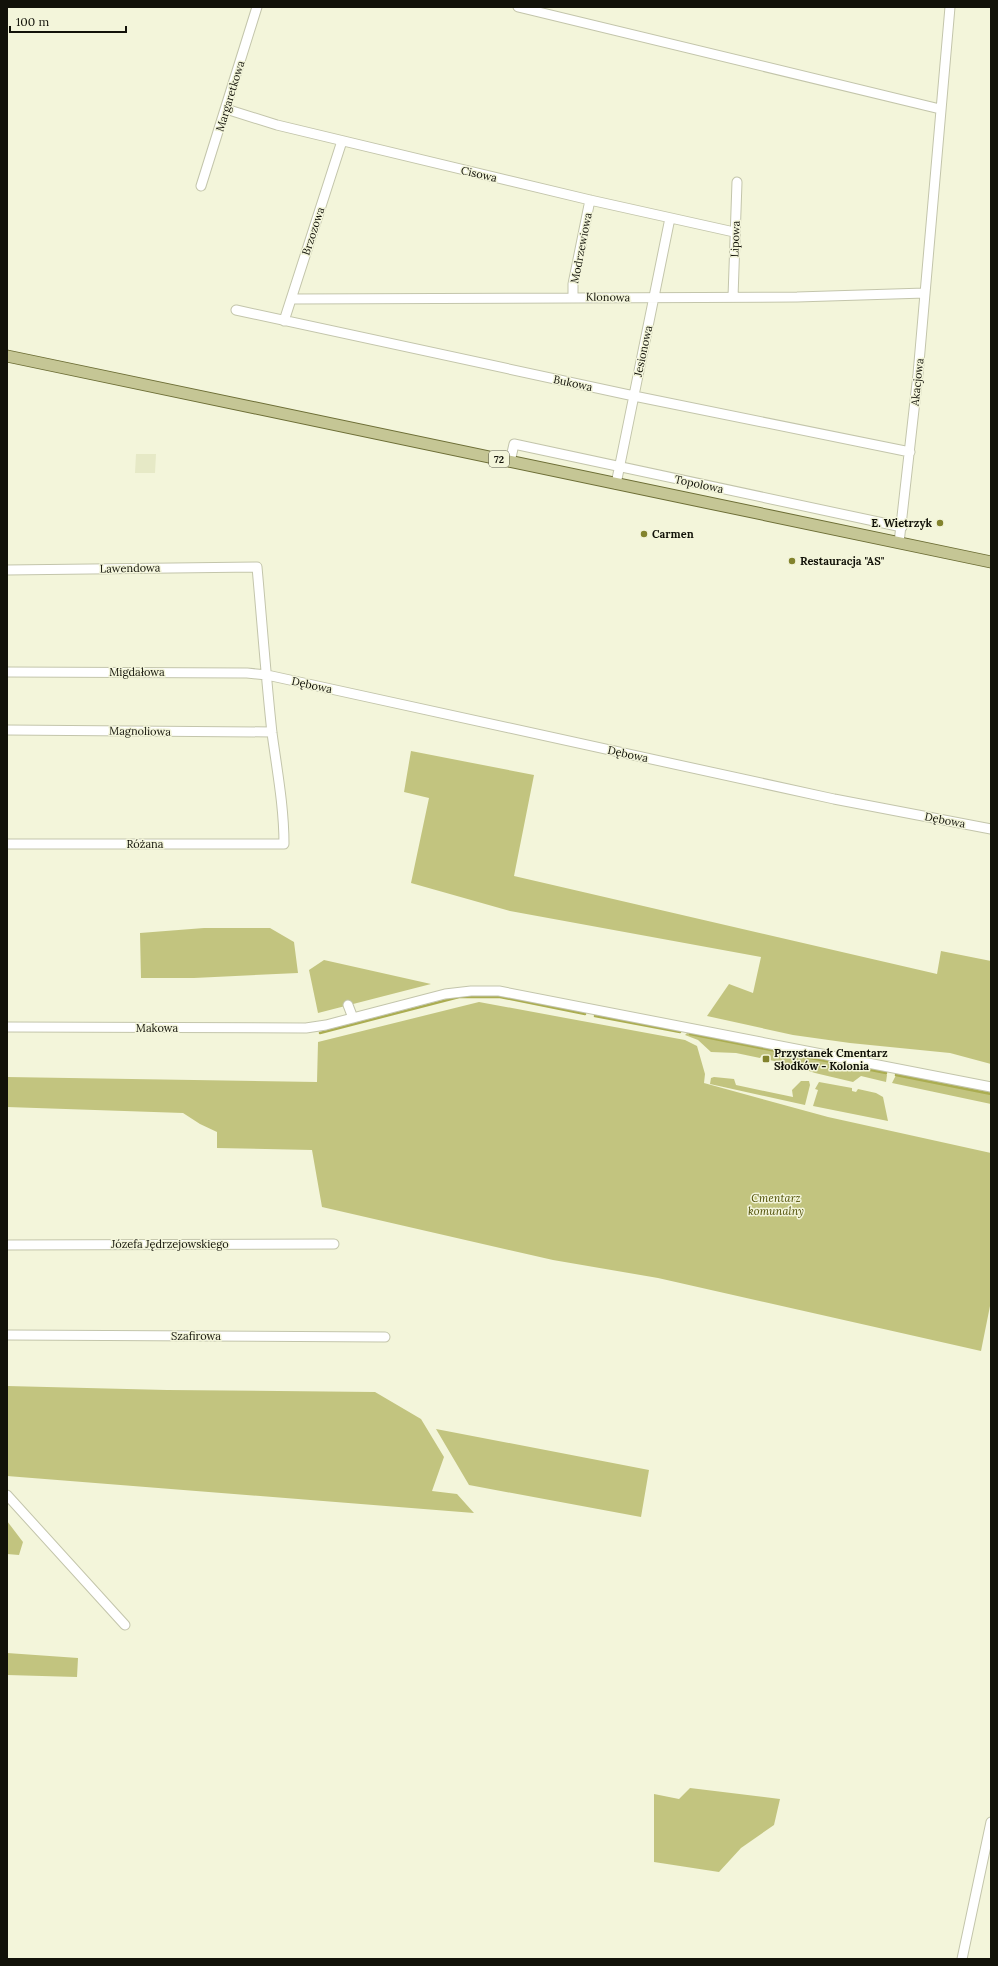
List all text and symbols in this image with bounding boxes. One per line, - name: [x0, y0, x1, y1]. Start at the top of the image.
- scale bar: [10, 8, 126, 34]
- text: 100 m: [16, 14, 49, 29]
- street label: Margaretkowa: [213, 58, 248, 133]
- street label: Cisowa: [460, 163, 499, 185]
- street label: Brzozowa: [299, 205, 327, 257]
- street label: Modrzewiowa: [567, 211, 595, 285]
- street label: Lipowa: [727, 220, 743, 258]
- street label: Klonowa: [586, 290, 631, 304]
- street label: Jesionowa: [631, 324, 655, 379]
- street label: Akacjowa: [907, 357, 926, 408]
- street label: Bukowa: [552, 372, 594, 394]
- road number: 72: [489, 451, 509, 467]
- street label: Topolowa: [673, 472, 725, 496]
- place label: E. Wietrzyk: [871, 516, 932, 530]
- marker: E. Wietrzyk: [935, 518, 945, 528]
- place label: Carmen: [652, 527, 694, 541]
- marker: Carmen: [639, 529, 649, 539]
- place label: Restauracja "AS": [800, 554, 885, 568]
- marker: Restauracja "AS": [787, 556, 797, 566]
- street label: Lawendowa: [100, 560, 161, 576]
- street label: Migdałowa: [109, 665, 165, 679]
- street label: Dębowa: [290, 674, 334, 696]
- street label: Magnoliowa: [109, 723, 171, 739]
- street label: Dębowa: [606, 743, 650, 765]
- street label: Dębowa: [923, 809, 967, 831]
- street label: Różana: [127, 837, 164, 851]
- street label: Makowa: [136, 1021, 178, 1035]
- place label: Przystanek Cmentarz Słodków - Kolonia: [774, 1046, 888, 1073]
- marker: Przystanek Cmentarz Słodków - Kolonia: [761, 1054, 771, 1064]
- park label: Cmentarz komunalny: [748, 1191, 804, 1218]
- street label: Józefa Jędrzejowskiego: [110, 1237, 229, 1251]
- street label: Szafirowa: [171, 1329, 221, 1343]

